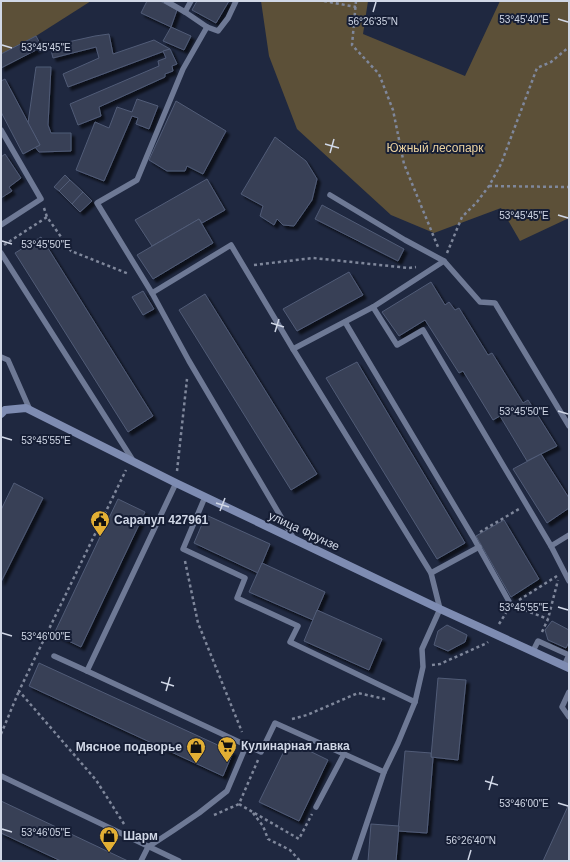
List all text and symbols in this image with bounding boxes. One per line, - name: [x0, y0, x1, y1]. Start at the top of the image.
- text: 53°45'40"E: [499, 14, 549, 25]
- text: 56°26'35"N: [348, 16, 398, 27]
- text: 53°45'45"E: [21, 42, 71, 53]
- park label: Южный лесопарк: [386, 141, 484, 155]
- text: 53°45'45"E: [499, 210, 549, 221]
- text: 53°45'50"E: [21, 239, 71, 250]
- text: 53°45'50"E: [499, 406, 549, 417]
- text: 53°45'55"E: [21, 435, 71, 446]
- street label: улица Фрунзе: [266, 508, 342, 554]
- public building icon: Сарапул 427961: [89, 509, 111, 537]
- place label: Сарапул 427961: [114, 513, 209, 527]
- text: 53°45'55"E: [499, 602, 549, 613]
- text: 53°46'00"E: [21, 631, 71, 642]
- supermarket icon: Кулинарная лавка: [216, 735, 238, 763]
- shop icon: Мясное подворье: [185, 736, 207, 764]
- place label: Кулинарная лавка: [241, 739, 350, 753]
- place label: Мясное подворье: [76, 740, 182, 754]
- text: 53°46'00"E: [499, 798, 549, 809]
- shop icon: Шарм: [98, 825, 120, 853]
- text: 53°46'05"E: [21, 827, 71, 838]
- place label: Шарм: [123, 829, 158, 843]
- text: 56°26'40"N: [446, 835, 496, 846]

